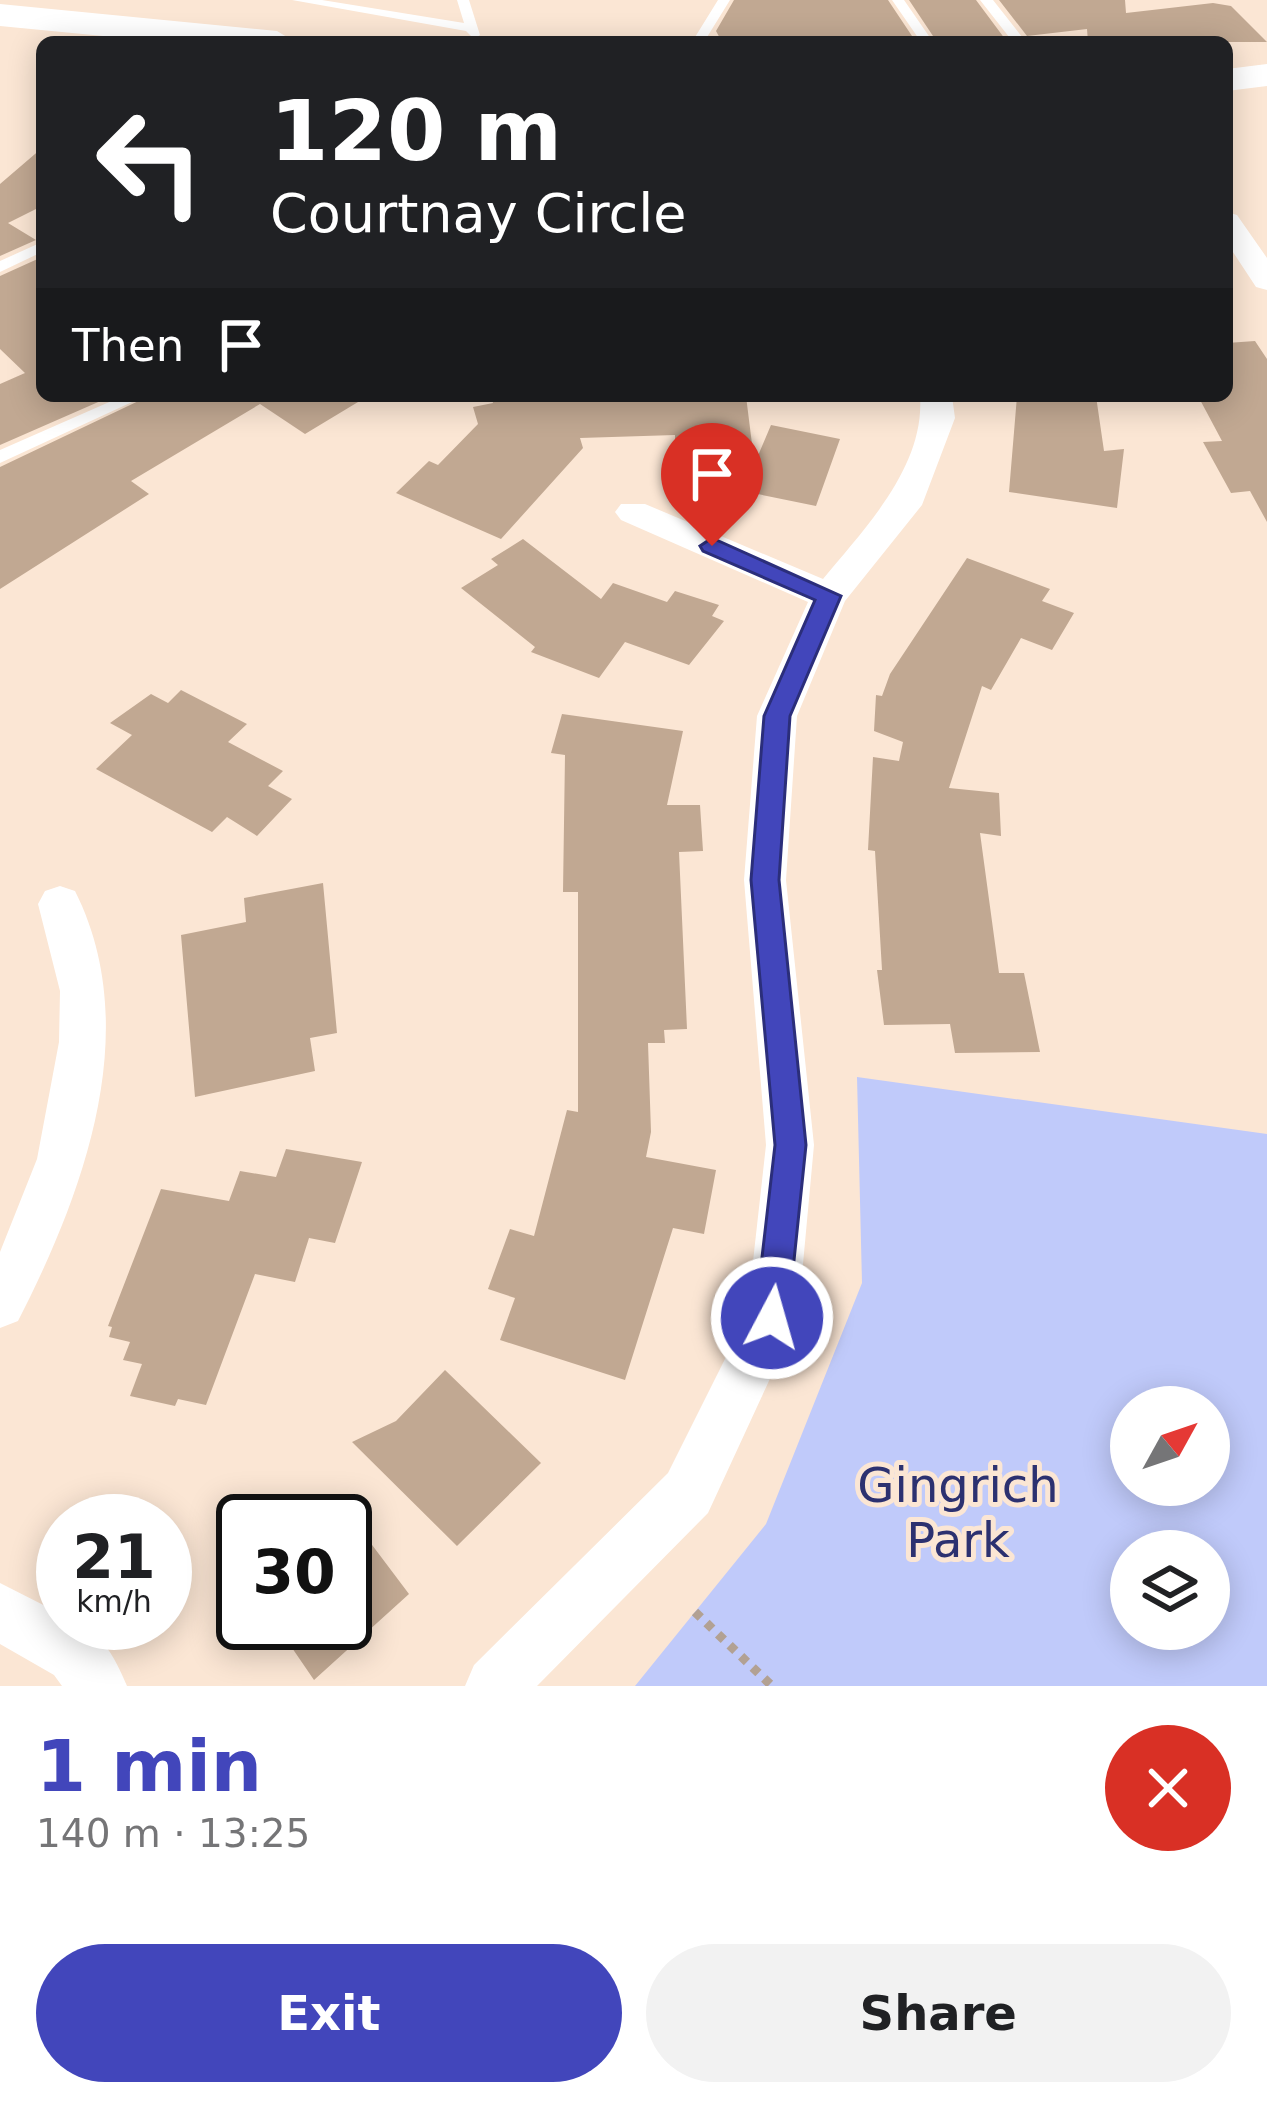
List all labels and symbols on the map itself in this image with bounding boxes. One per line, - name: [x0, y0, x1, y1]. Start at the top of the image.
- pin: [661, 423, 763, 546]
- position arrow: [709, 1255, 835, 1381]
- north arrow: [1110, 1386, 1230, 1506]
- park label: Gingrich Park: [857, 1457, 1059, 1568]
- speed limit sign: 30: [216, 1494, 372, 1650]

